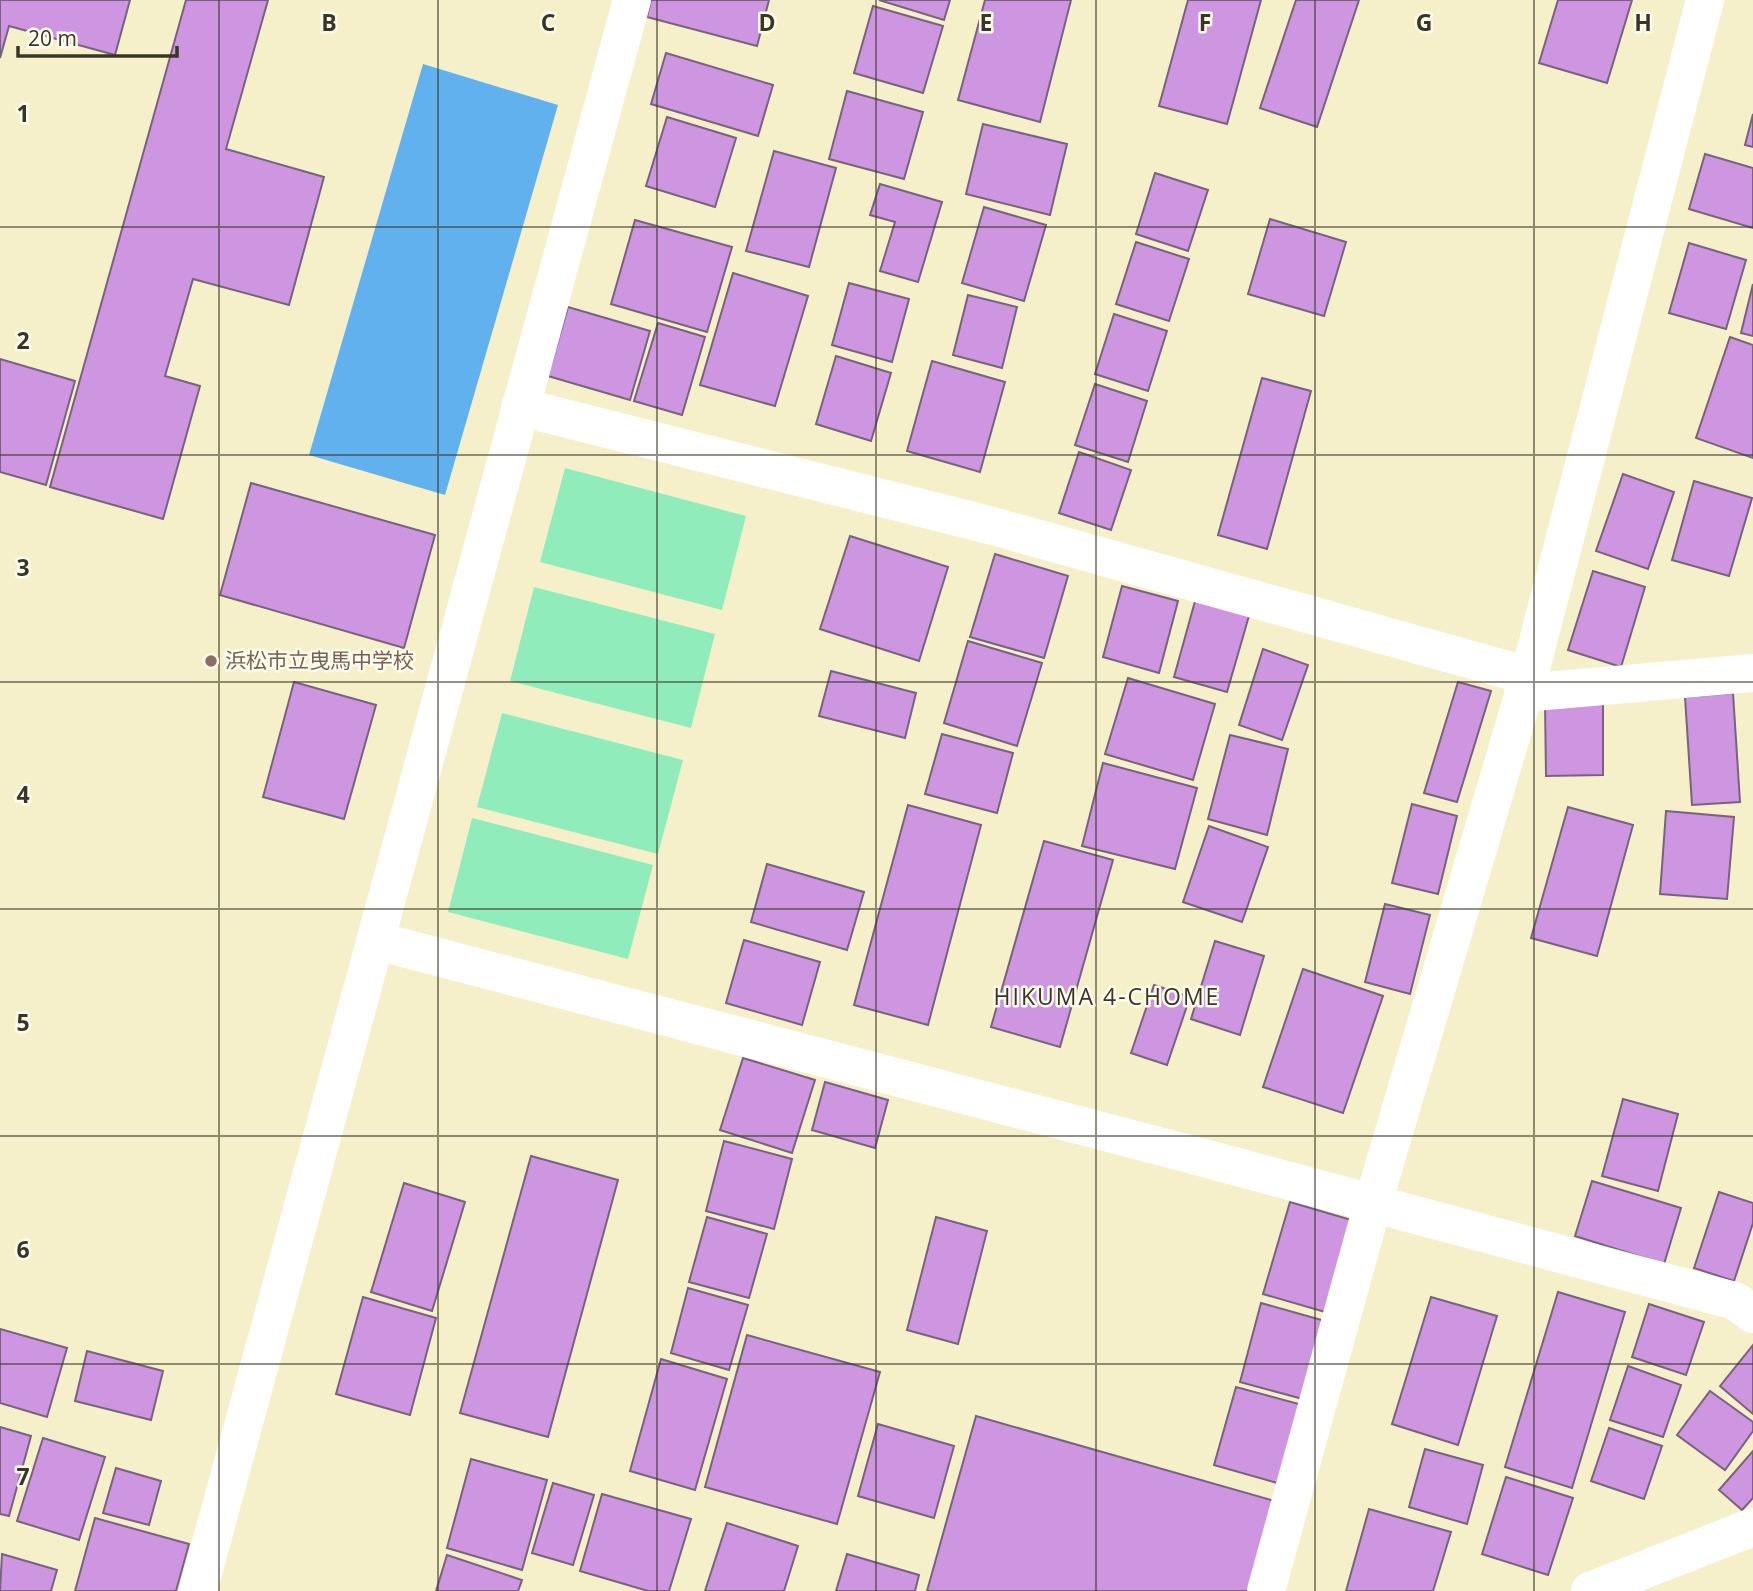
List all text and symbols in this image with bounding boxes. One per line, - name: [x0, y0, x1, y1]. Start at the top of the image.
- text: B: [321, 6, 337, 38]
- text: C: [541, 6, 555, 38]
- text: D: [758, 6, 776, 38]
- text: E: [980, 6, 992, 38]
- text: F: [1199, 6, 1211, 38]
- text: G: [1416, 6, 1432, 38]
- text: H: [1634, 6, 1652, 38]
- scale bar: [18, 14, 177, 58]
- text: 20 m: [28, 24, 77, 52]
- text: 1: [16, 97, 30, 129]
- text: 2: [16, 324, 30, 356]
- text: 3: [16, 551, 30, 583]
- place label: 浜松市立曳馬中学校: [225, 646, 414, 674]
- marker: 浜松市立曳馬中学校: [203, 653, 219, 669]
- text: 4: [16, 778, 30, 810]
- district label: HIKUMA 4-CHOME: [994, 980, 1220, 1012]
- text: 5: [16, 1006, 30, 1038]
- text: 6: [16, 1233, 30, 1265]
- text: 7: [16, 1460, 30, 1492]

